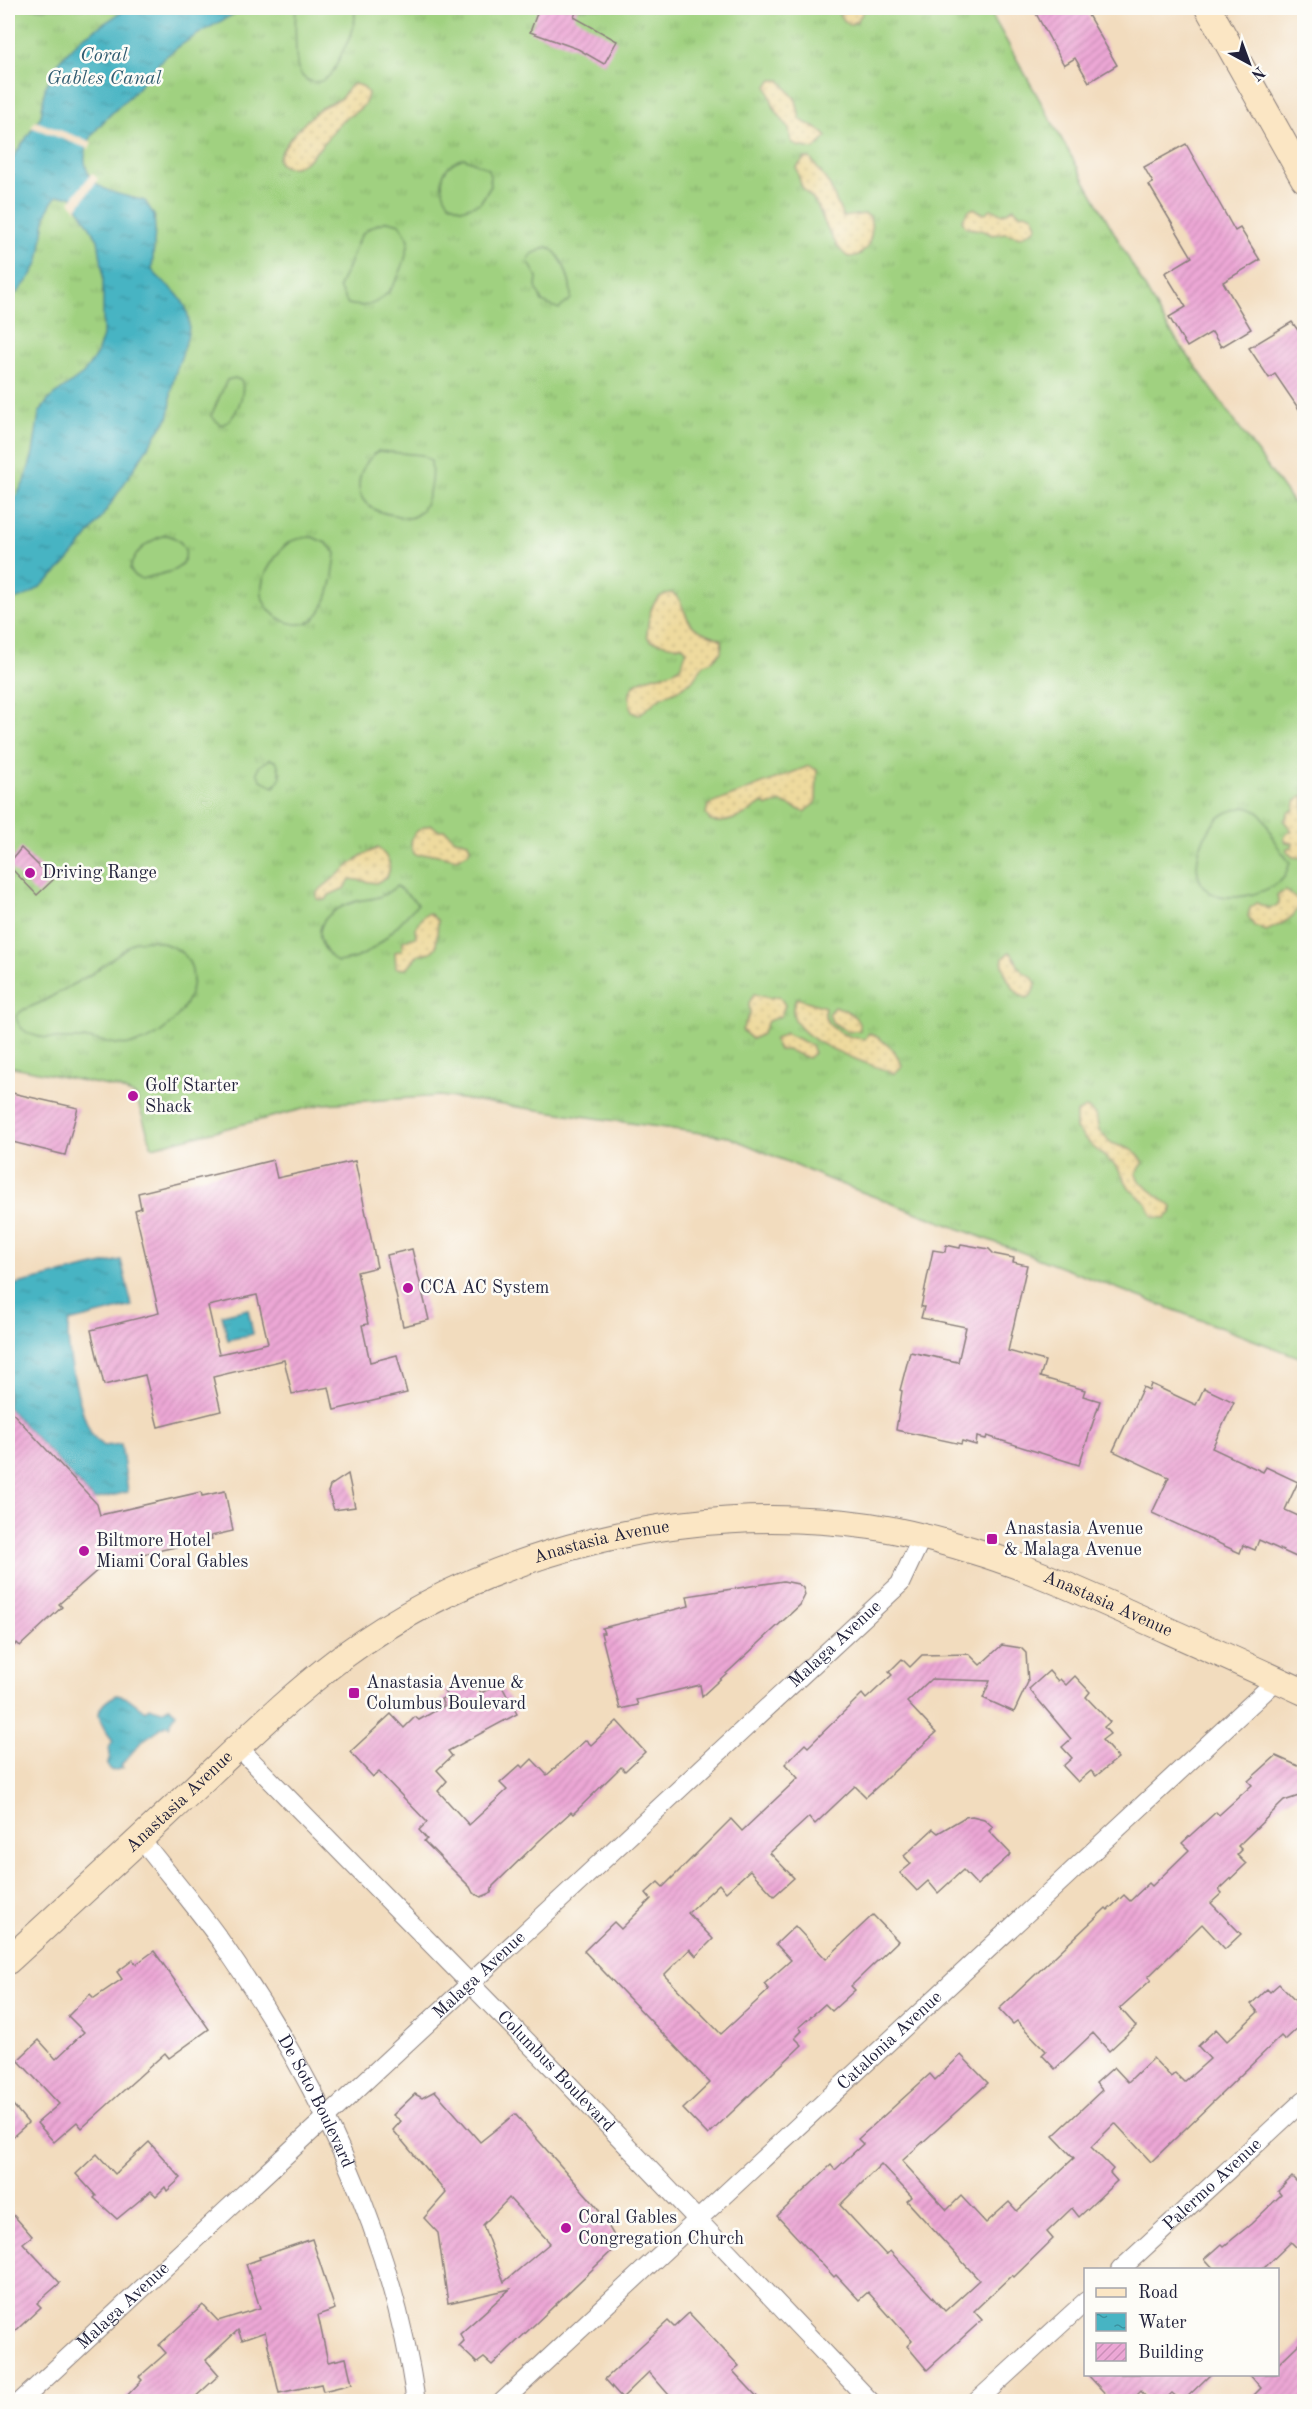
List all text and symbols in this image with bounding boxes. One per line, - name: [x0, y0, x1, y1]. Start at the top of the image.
- north arrow: [1219, 33, 1279, 93]
- water label: Coral Gables Canal: [46, 46, 162, 89]
- text: N: [1247, 63, 1267, 83]
- place label: Driving Range: [42, 864, 157, 882]
- marker: Driving Range: [23, 866, 37, 880]
- place label: Golf Starter Shack: [145, 1077, 239, 1116]
- marker: Golf Starter Shack: [126, 1089, 140, 1103]
- place label: CCA AC System: [420, 1279, 549, 1297]
- marker: CCA AC System: [401, 1281, 415, 1295]
- street label: Anastasia Avenue: [531, 1518, 671, 1567]
- place label: Anastasia Avenue & Malaga Avenue: [1004, 1520, 1143, 1559]
- place label: Biltmore Hotel Miami Coral Gables: [96, 1532, 248, 1571]
- marker: Anastasia Avenue & Malaga Avenue: [985, 1532, 999, 1546]
- marker: Biltmore Hotel Miami Coral Gables: [77, 1544, 91, 1558]
- street label: Anastasia Avenue: [1041, 1568, 1175, 1640]
- street label: Malaga Avenue: [786, 1597, 885, 1691]
- place label: Anastasia Avenue & Columbus Boulevard: [366, 1674, 526, 1713]
- marker: Anastasia Avenue & Columbus Boulevard: [347, 1686, 361, 1700]
- street label: Anastasia Avenue: [123, 1748, 236, 1856]
- street label: Malaga Avenue: [430, 1928, 529, 2022]
- street label: Catalonia Avenue: [834, 1988, 946, 2094]
- street label: Columbus Boulevard: [493, 2007, 618, 2135]
- street label: De Soto Boulevard: [274, 2032, 357, 2170]
- street label: Palermo Avenue: [1160, 2135, 1265, 2234]
- place label: Coral Gables Congregation Church: [578, 2209, 744, 2248]
- marker: Coral Gables Congregation Church: [559, 2221, 573, 2235]
- street label: Malaga Avenue: [74, 2259, 173, 2353]
- legend: [1084, 2268, 1279, 2376]
- text: Road: [1138, 2284, 1178, 2302]
- text: Water: [1138, 2314, 1187, 2332]
- text: Building: [1138, 2344, 1204, 2362]

